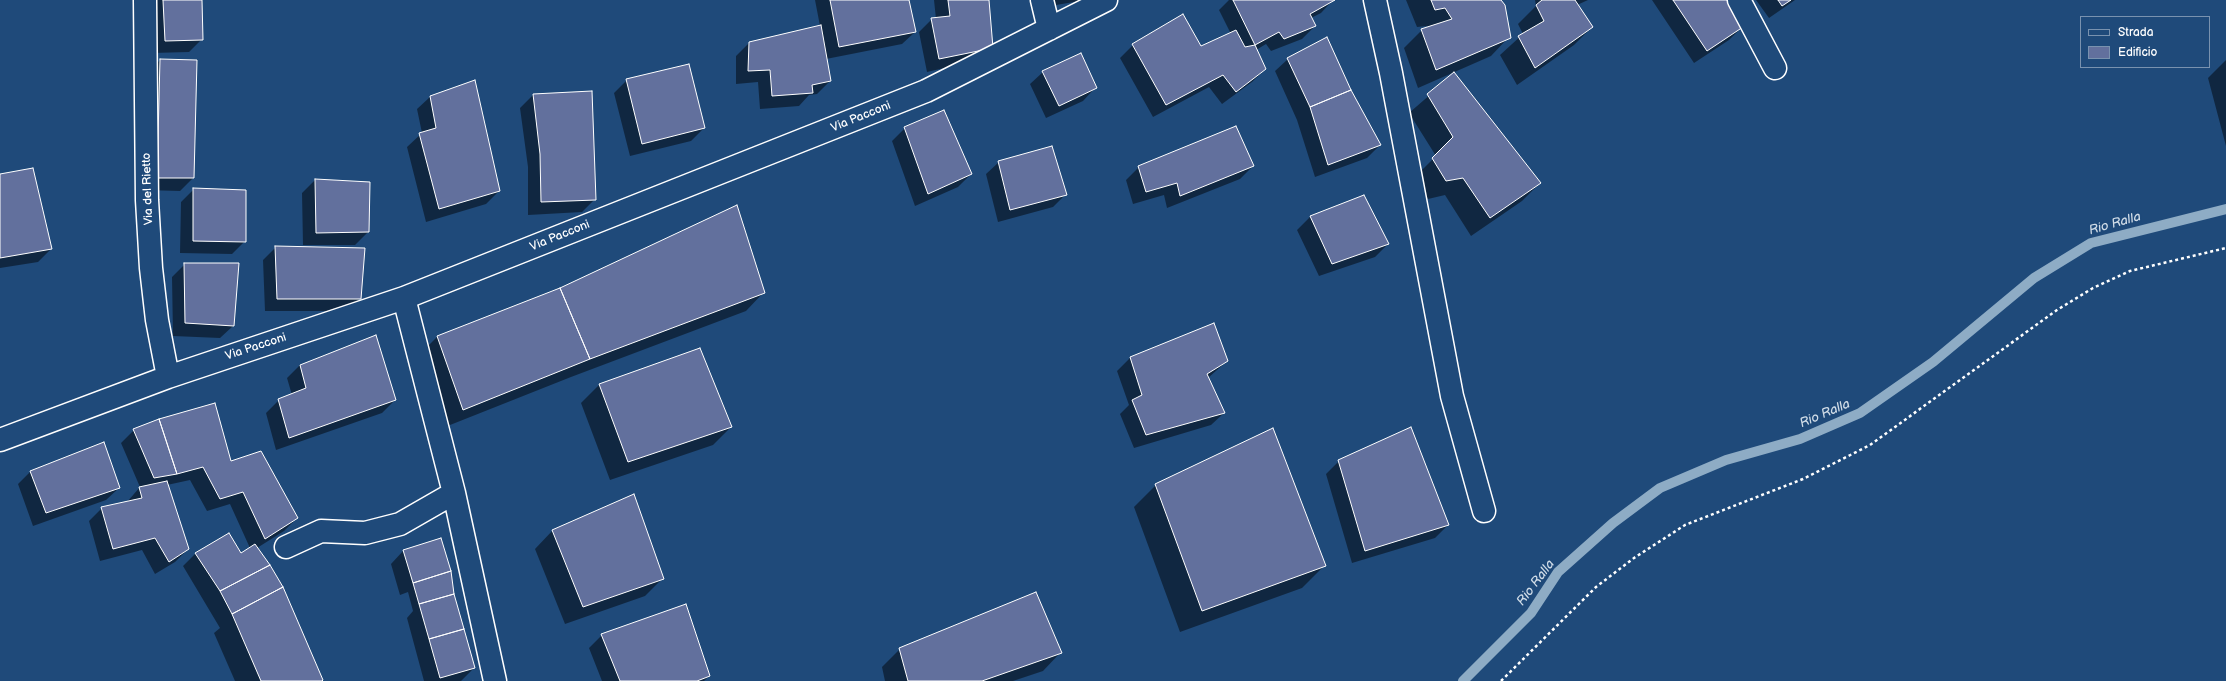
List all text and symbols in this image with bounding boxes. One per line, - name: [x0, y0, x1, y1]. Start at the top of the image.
- legend: [2080, 16, 2210, 68]
- text: Strada: [2118, 25, 2154, 40]
- text: Edificio: [2118, 45, 2157, 60]
- street label: Via Pacconi: [829, 98, 893, 136]
- street label: Via del Rietto: [140, 153, 156, 225]
- water label: Rio Ralla: [2087, 209, 2143, 239]
- street label: Via Pacconi: [528, 217, 592, 255]
- street label: Via Pacconi: [224, 330, 288, 364]
- water label: Rio Ralla: [1797, 396, 1853, 432]
- water label: Rio Ralla: [1514, 557, 1558, 609]

